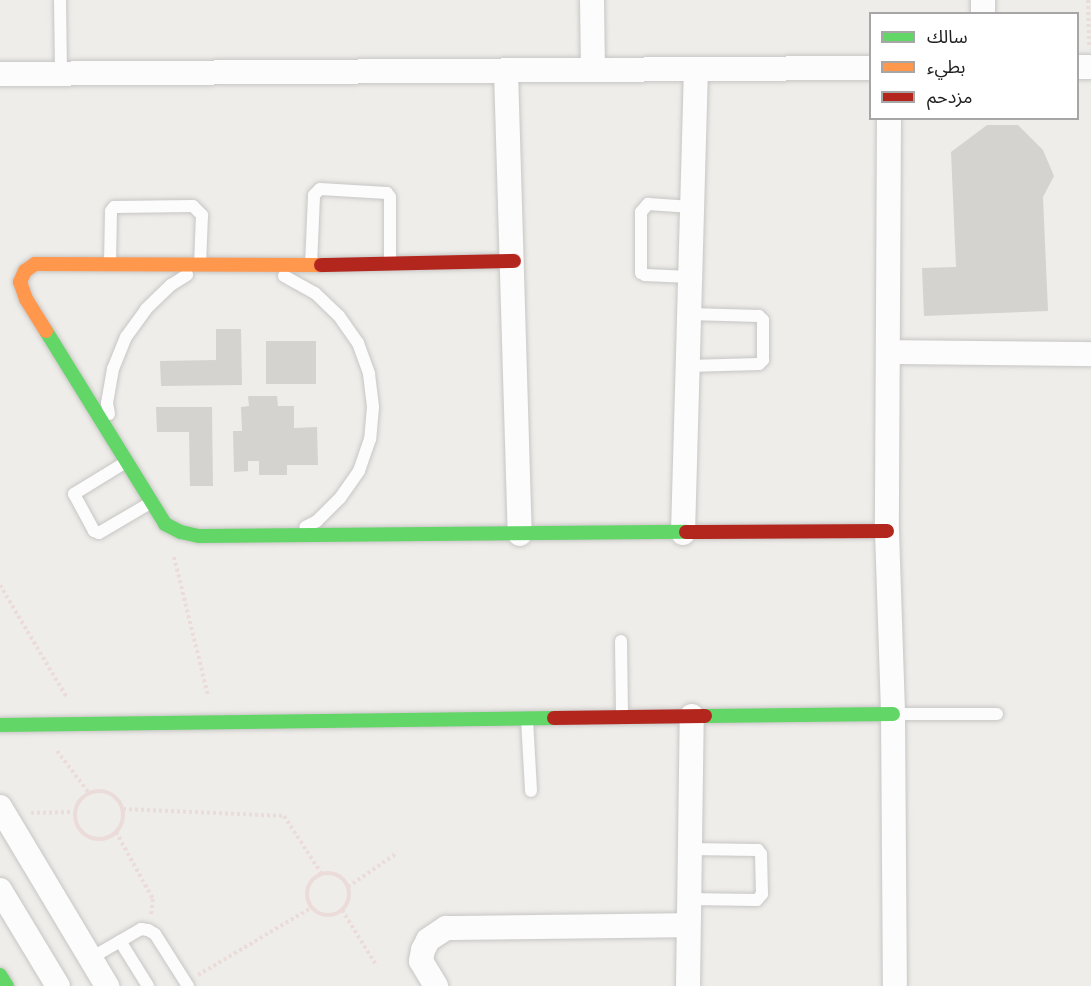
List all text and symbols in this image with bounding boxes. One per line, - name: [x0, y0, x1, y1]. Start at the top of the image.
- legend: [869, 12, 1079, 120]
- text: سالك: [927, 26, 968, 48]
- text: بطيء: [927, 56, 965, 78]
- text: مزدحم: [927, 86, 972, 108]

